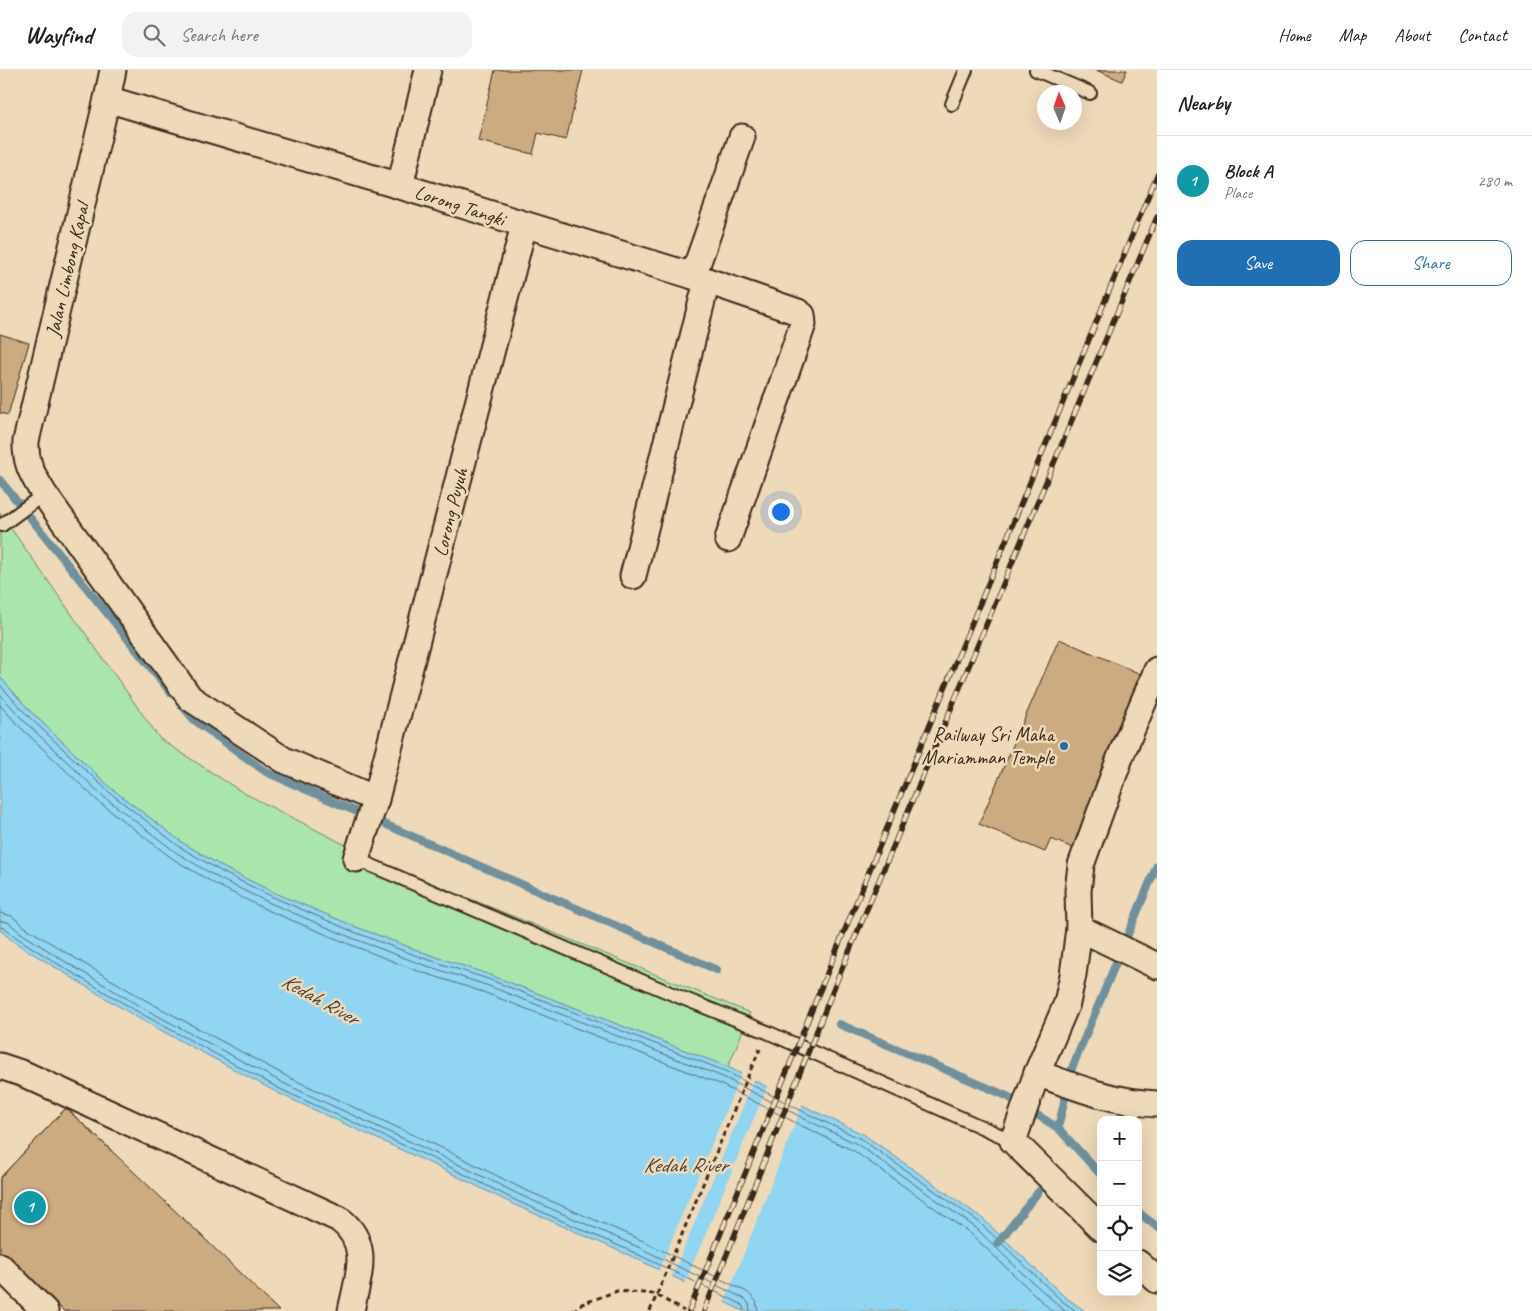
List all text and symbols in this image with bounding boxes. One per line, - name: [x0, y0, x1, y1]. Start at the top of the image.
- search box: [122, 12, 472, 57]
- text: Wayfind: [25, 20, 92, 50]
- icon: search: [140, 21, 168, 49]
- text: Search here: [180, 23, 258, 47]
- text: Home: [1278, 24, 1311, 46]
- text: Map: [1339, 24, 1366, 46]
- text: About: [1394, 24, 1430, 46]
- text: Contact: [1458, 24, 1507, 46]
- north arrow: [1037, 85, 1082, 130]
- text: Nearby: [1177, 90, 1230, 116]
- text: Block A: [1224, 159, 1273, 183]
- text: 1: [1189, 171, 1197, 191]
- text: 280 m: [1478, 171, 1512, 191]
- street label: Lorong Tangki: [412, 179, 510, 232]
- text: Place: [1224, 183, 1252, 203]
- street label: Jalan Limbong Kapal: [40, 197, 96, 340]
- button: Save: [1177, 240, 1340, 286]
- button: Share: [1350, 240, 1512, 286]
- street label: Lorong Puyuh: [427, 464, 474, 559]
- your location: [768, 499, 794, 525]
- place label: Railway Sri Maha Mariamman Temple: [922, 722, 1056, 770]
- marker: Railway Sri Maha Mariamman Temple: [1058, 740, 1070, 752]
- water label: Kedah River: [277, 967, 367, 1033]
- map controls: [1097, 1116, 1142, 1296]
- button: +: [1097, 1116, 1142, 1161]
- water label: Kedah River: [643, 1152, 731, 1178]
- button: −: [1097, 1161, 1142, 1206]
- pin: 1: [14, 1188, 46, 1226]
- button: locate: [1097, 1206, 1142, 1251]
- button: layers: [1097, 1251, 1142, 1296]

